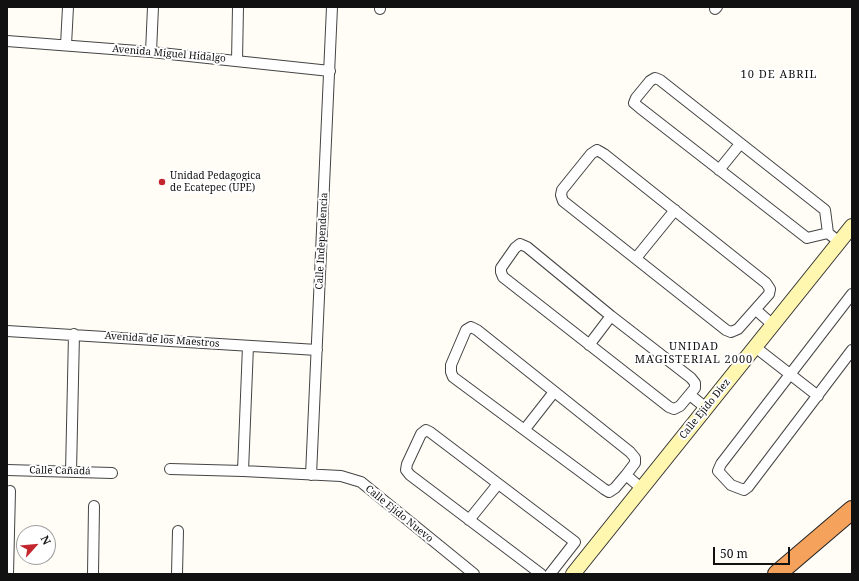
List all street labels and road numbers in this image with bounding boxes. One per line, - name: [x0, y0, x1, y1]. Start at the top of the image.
- street label: Avenida Miguel Hidalgo: [112, 43, 226, 65]
- street label: Calle Independencia: [313, 192, 331, 290]
- street label: Avenida de los Maestros: [104, 330, 220, 350]
- street label: Calle Ejido Diez: [677, 377, 733, 441]
- street label: Calle Cañadá: [29, 464, 91, 478]
- street label: Calle Ejido Nuevo: [363, 483, 435, 545]

